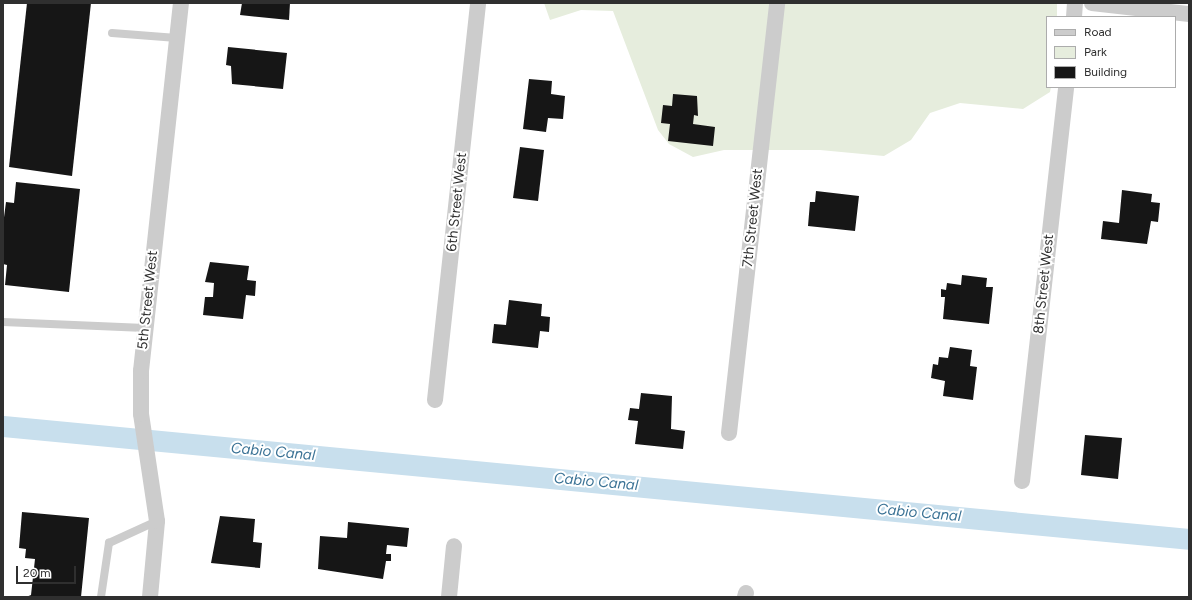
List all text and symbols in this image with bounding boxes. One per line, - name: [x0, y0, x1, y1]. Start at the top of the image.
- legend: [1046, 16, 1176, 88]
- text: Road: [1084, 25, 1112, 39]
- text: Park: [1084, 45, 1107, 59]
- text: Building: [1084, 65, 1127, 79]
- street label: 6th Street West: [443, 152, 471, 252]
- street label: 7th Street West: [739, 168, 767, 268]
- street label: 8th Street West: [1030, 233, 1058, 335]
- street label: 5th Street West: [134, 250, 162, 350]
- water label: Cabio Canal: [230, 439, 316, 465]
- water label: Cabio Canal: [553, 469, 639, 495]
- water label: Cabio Canal: [876, 500, 962, 526]
- scale bar: [18, 558, 78, 584]
- text: 20 m: [23, 566, 51, 580]

